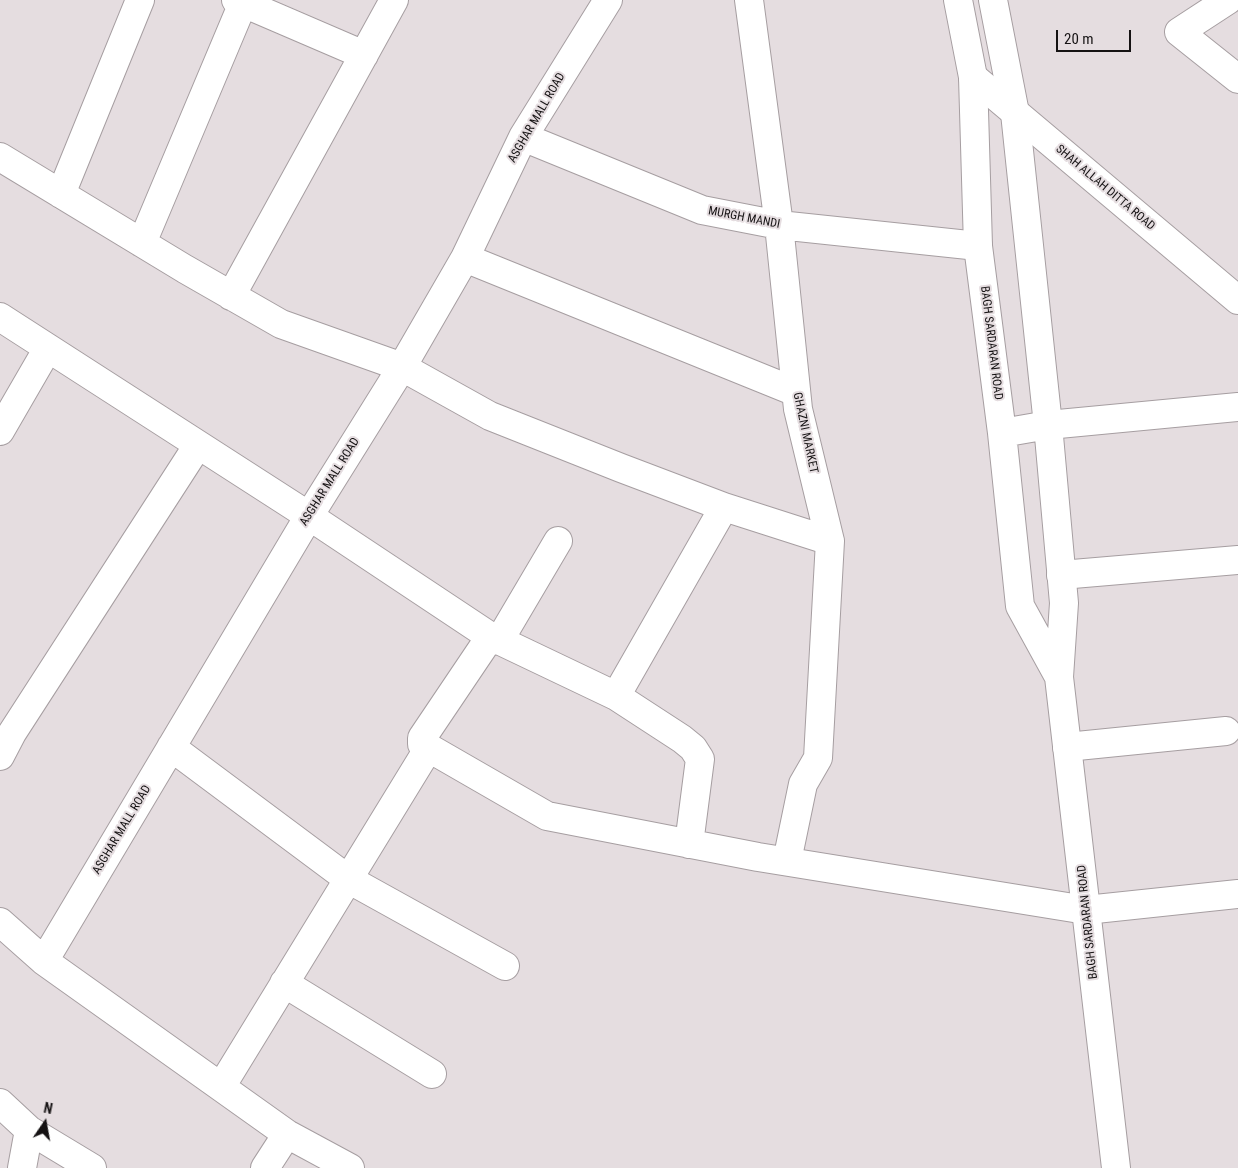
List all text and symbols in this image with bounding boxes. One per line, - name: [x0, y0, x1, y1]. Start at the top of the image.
- scale bar: [1058, 20, 1133, 52]
- text: 20 m: [1064, 30, 1094, 48]
- street label: ASGHAR MALL ROAD: [505, 71, 569, 165]
- street label: SHAH ALLAH DITTA ROAD: [1052, 142, 1158, 234]
- street label: MURGH MANDI: [707, 204, 781, 232]
- street label: BAGH SARDARAN ROAD: [977, 285, 1005, 401]
- street label: GHAZNI MARKET: [789, 391, 821, 475]
- street label: ASGHAR MALL ROAD: [297, 435, 363, 529]
- street label: ASGHAR MALL ROAD: [90, 783, 154, 877]
- street label: BAGH SARDARAN ROAD: [1075, 864, 1101, 980]
- north arrow: [20, 1098, 70, 1148]
- text: N: [42, 1100, 54, 1117]

